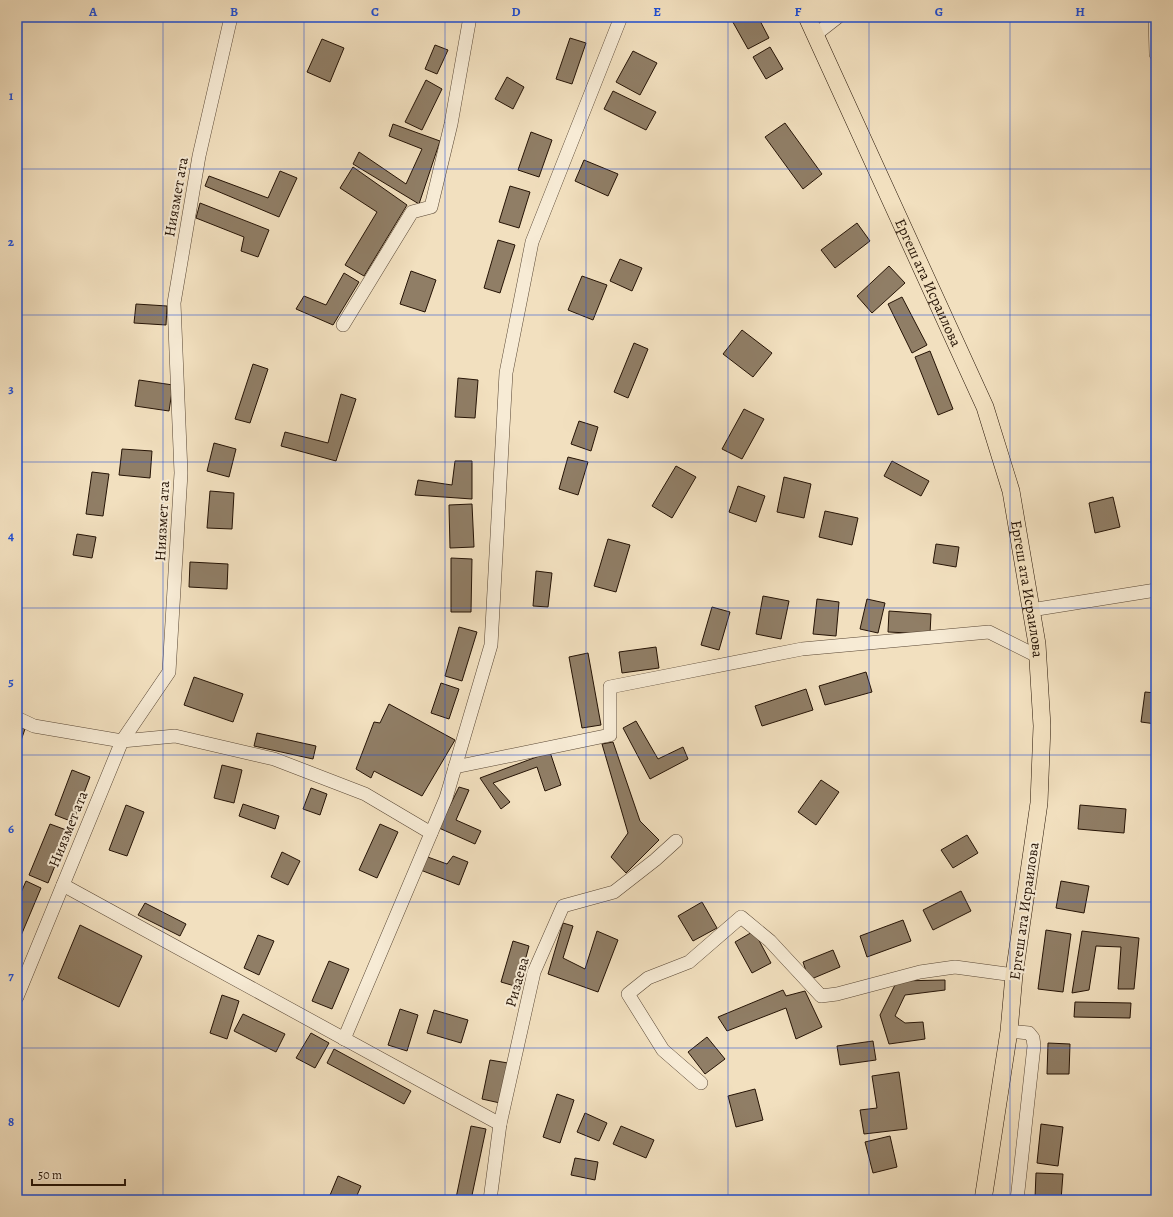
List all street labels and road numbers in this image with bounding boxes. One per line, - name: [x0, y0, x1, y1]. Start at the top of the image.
- street label: Ниязмет ата: [159, 155, 193, 238]
- street label: Ергеш ата Исраилова: [890, 215, 966, 350]
- street label: Ниязмет ата: [150, 480, 174, 562]
- street label: Ергеш ата Исраилова: [1006, 519, 1048, 658]
- street label: Ниязмет ата: [44, 788, 92, 870]
- street label: Ергеш ата Исраилова: [1004, 841, 1044, 981]
- street label: Ризаева: [500, 955, 534, 1009]

